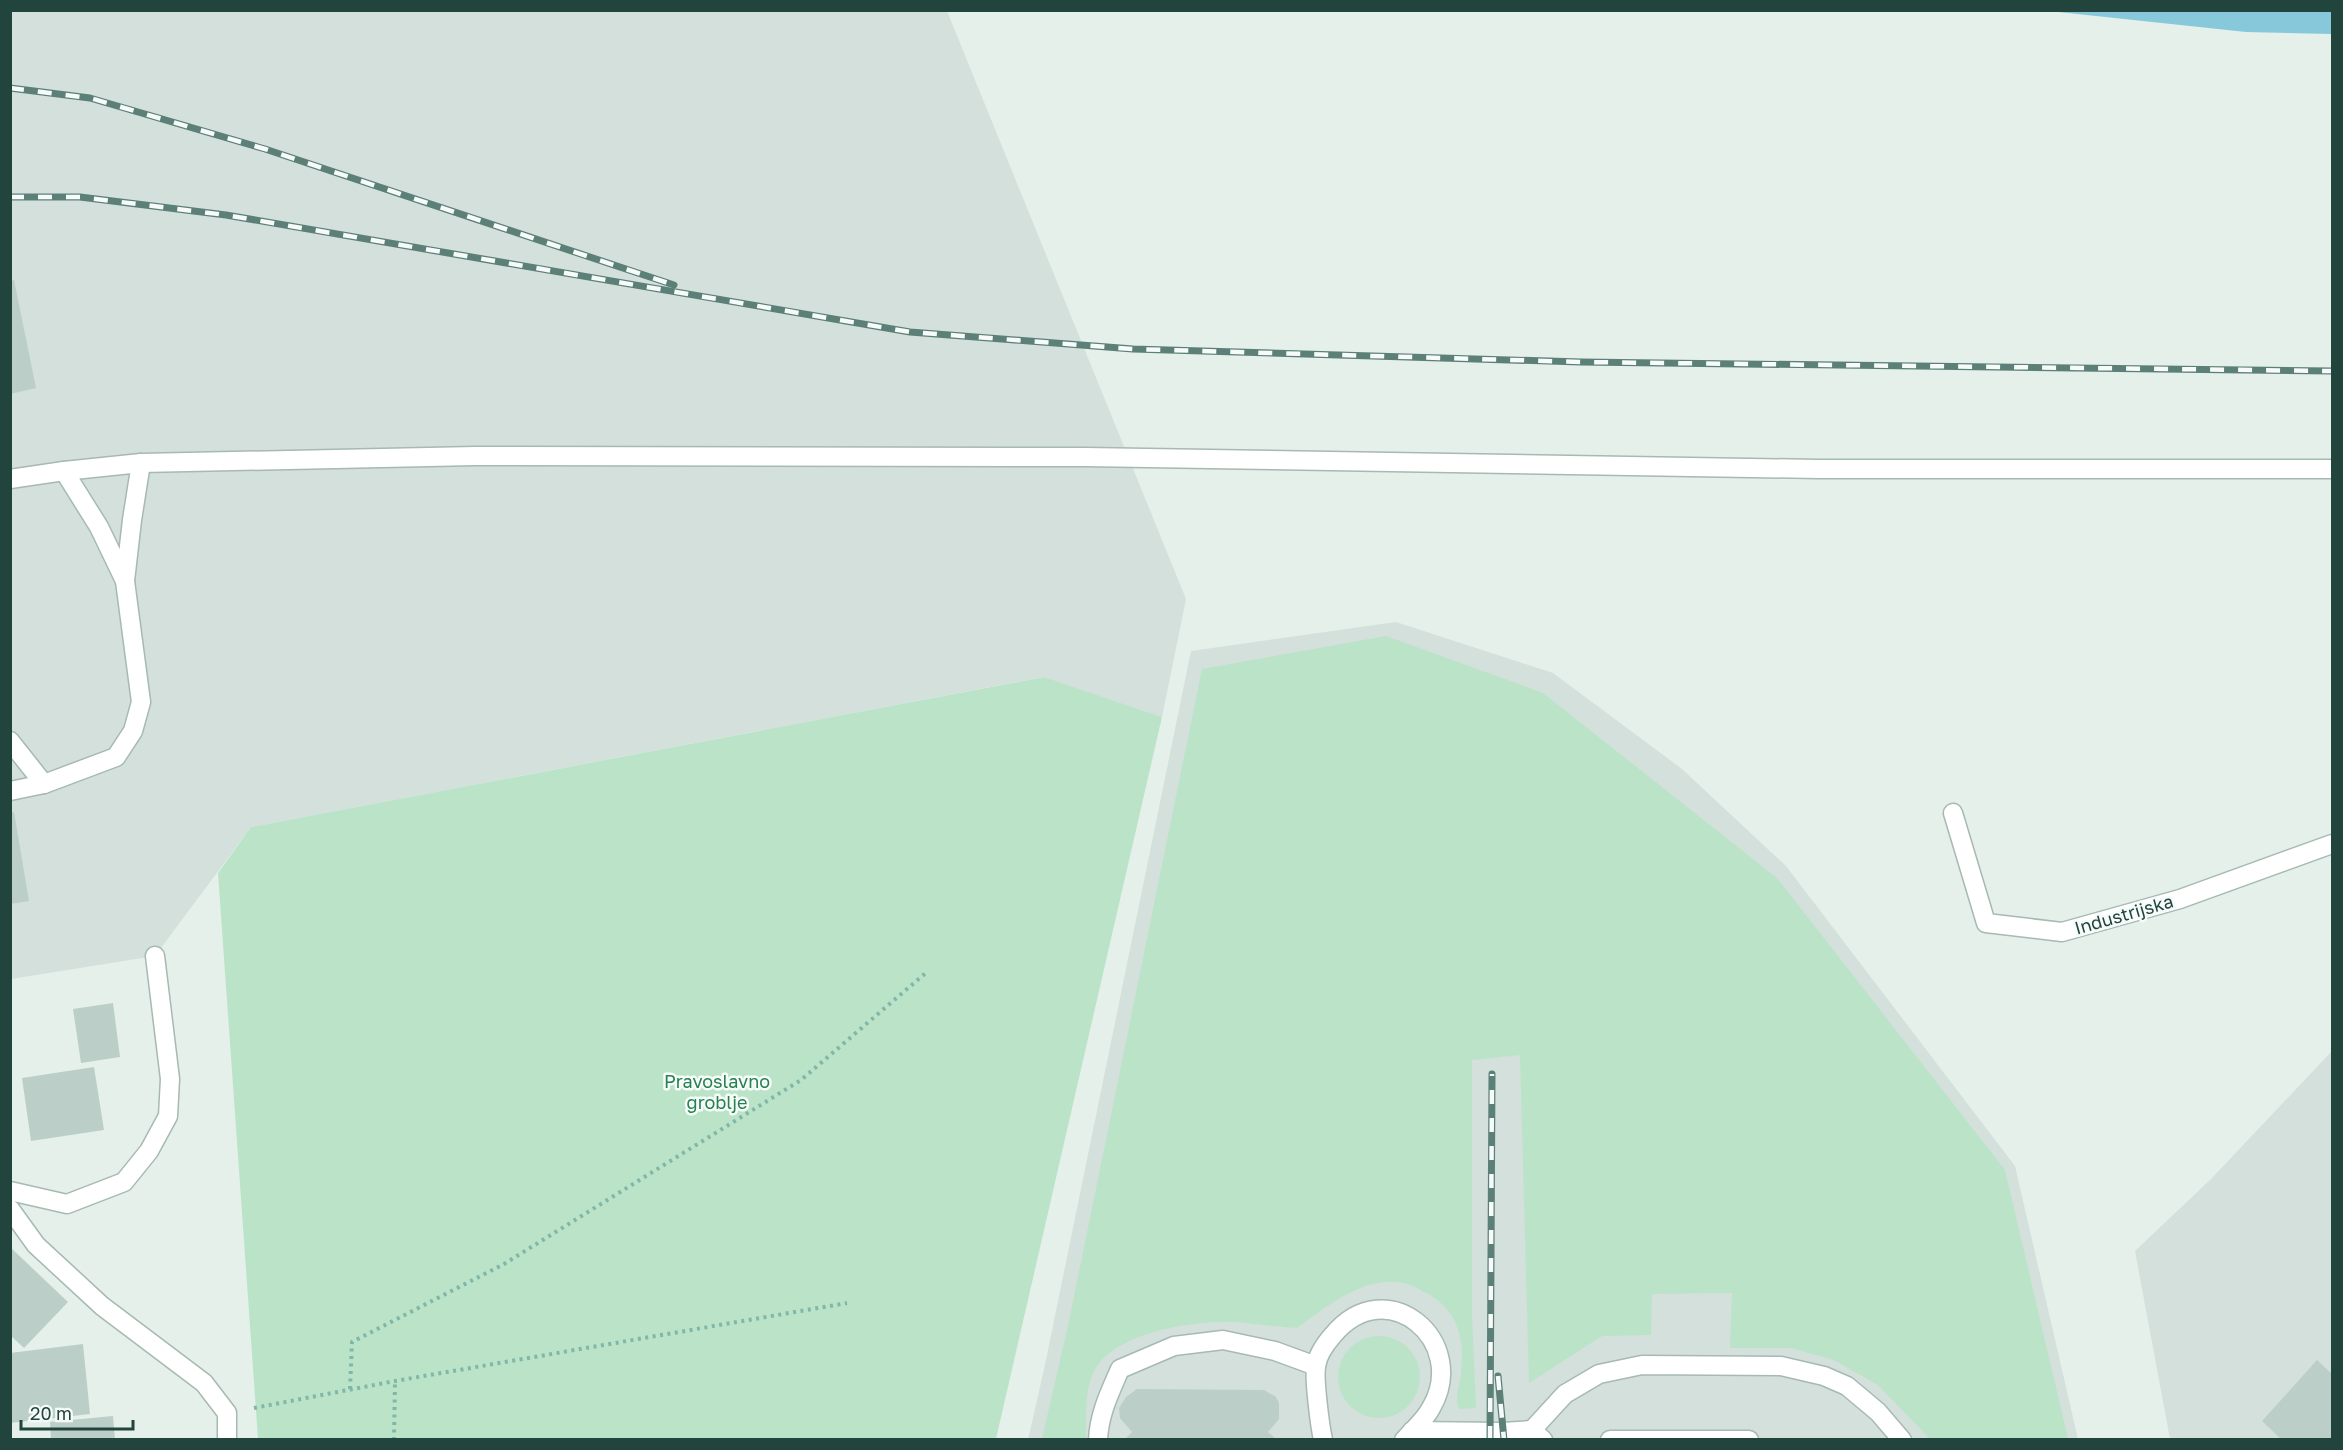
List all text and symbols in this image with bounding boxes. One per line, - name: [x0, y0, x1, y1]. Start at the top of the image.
- street label: Industrijska: [2072, 889, 2176, 939]
- park label: Pravoslavno groblje: [664, 1070, 770, 1113]
- scale bar: [21, 1393, 134, 1431]
- text: 20 m: [30, 1402, 72, 1424]

